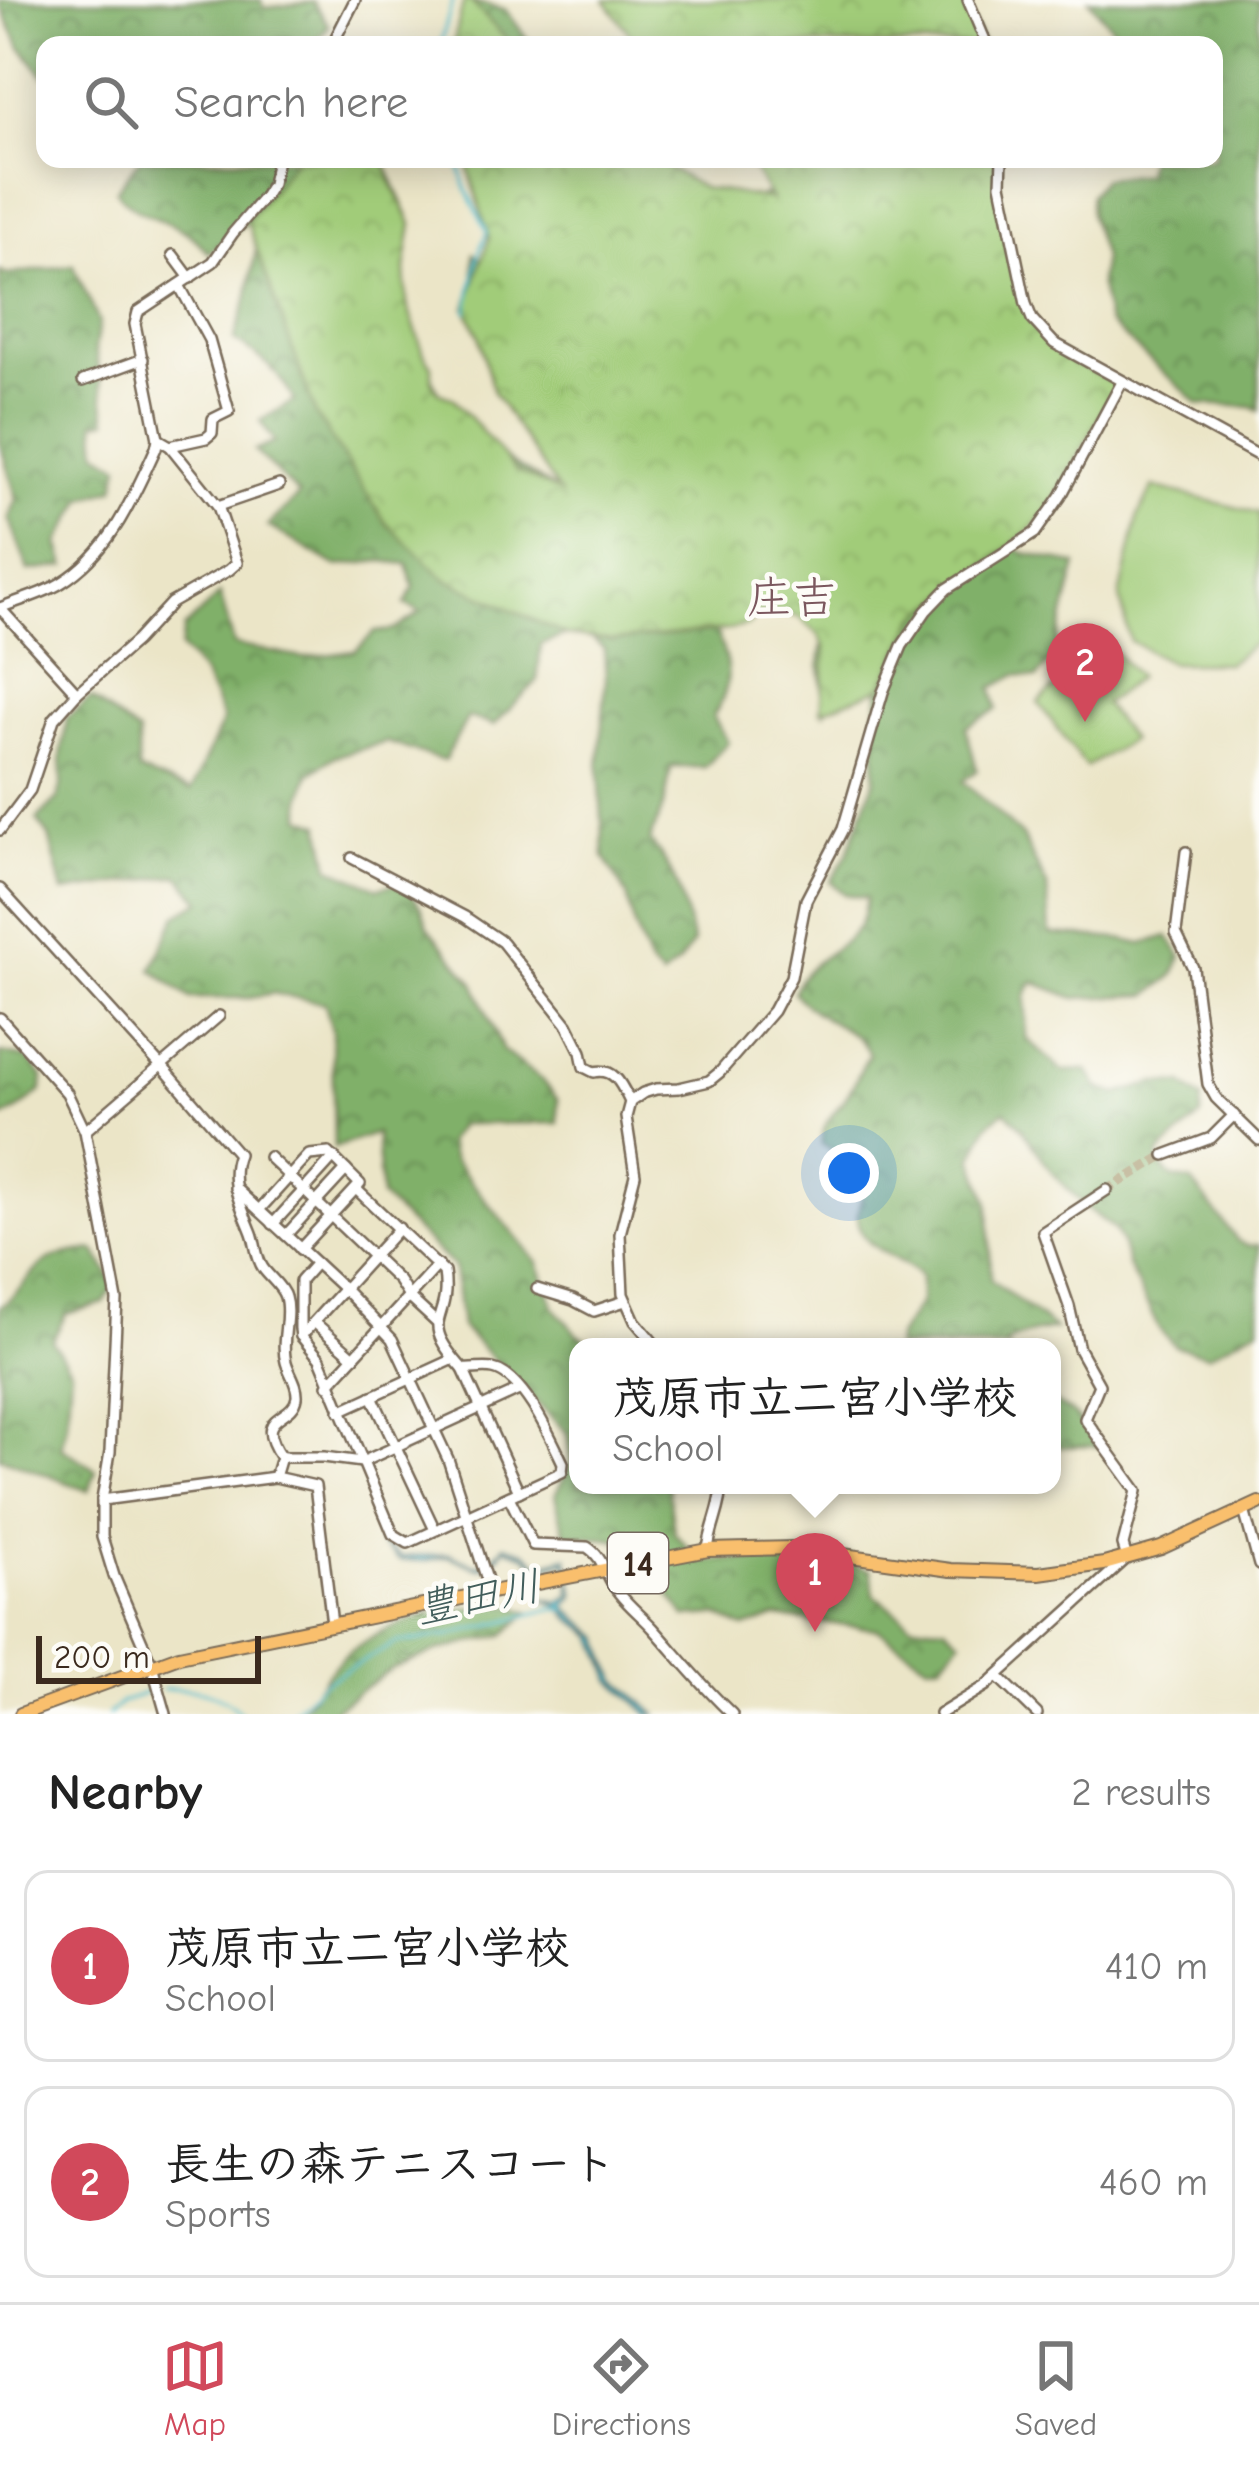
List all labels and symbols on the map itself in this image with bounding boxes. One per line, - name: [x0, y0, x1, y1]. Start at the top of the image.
- district label: 庄吉: [747, 572, 837, 624]
- pin: 2: [1046, 623, 1124, 722]
- your location: [819, 1143, 879, 1203]
- road number: 14: [608, 1533, 668, 1593]
- pin: 1: [776, 1533, 854, 1632]
- water label: 豊田川: [412, 1561, 545, 1634]
- scale bar: [36, 1630, 261, 1683]

